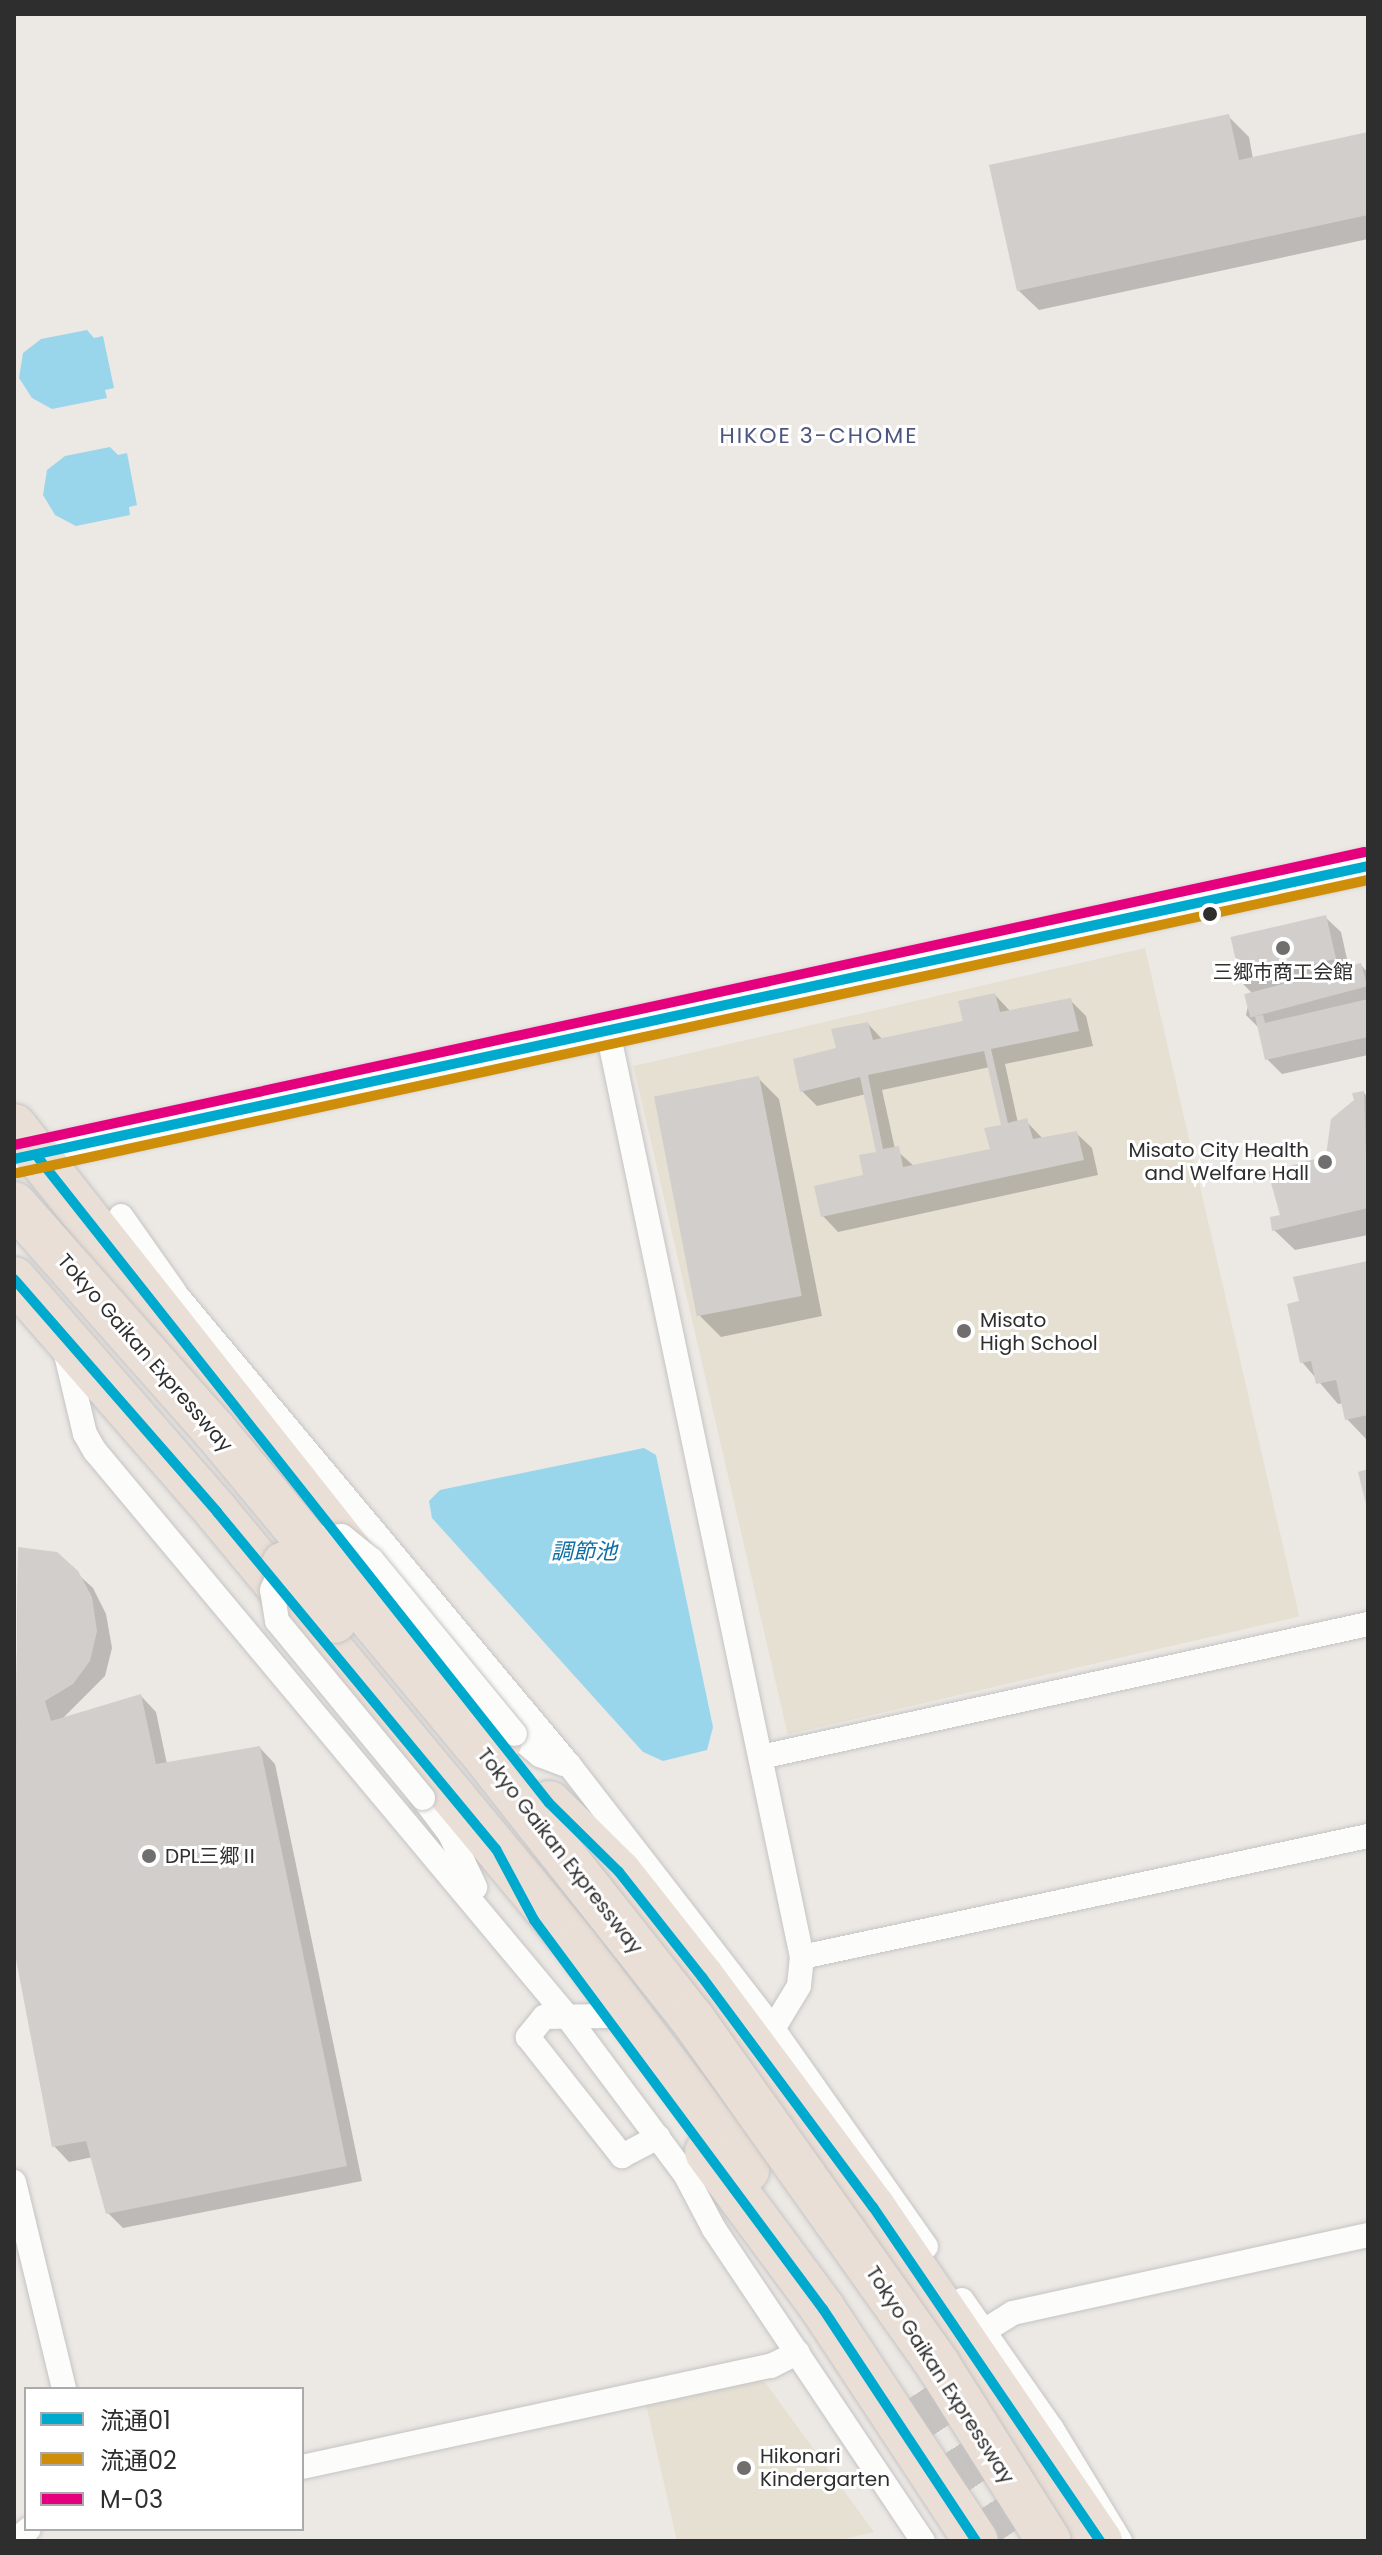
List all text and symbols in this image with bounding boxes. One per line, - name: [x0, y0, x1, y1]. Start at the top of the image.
- district label: HIKOE 3-CHOME: [719, 423, 919, 449]
- unlabelled marker: [1202, 906, 1218, 922]
- marker: 三郷市商工会館: [1274, 939, 1292, 957]
- place label: 三郷市商工会館: [1213, 960, 1353, 984]
- place label: Misato City Health and Welfare Hall: [1128, 1138, 1309, 1185]
- marker: Misato City Health and Welfare Hall: [1316, 1153, 1334, 1171]
- street label: Tokyo Gaikan Expressway: [52, 1249, 238, 1457]
- place label: Misato High School: [980, 1308, 1098, 1355]
- marker: Misato High School: [955, 1322, 973, 1340]
- water label: 調節池: [551, 1539, 617, 1565]
- street label: Tokyo Gaikan Expressway: [472, 1743, 648, 1959]
- place label: DPL三郷Ⅱ: [165, 1844, 259, 1868]
- marker: DPL三郷Ⅱ: [140, 1847, 158, 1865]
- street label: Tokyo Gaikan Expressway: [861, 2262, 1019, 2488]
- legend: [24, 2387, 304, 2531]
- text: 流通01: [100, 2404, 171, 2437]
- text: 流通02: [100, 2444, 177, 2477]
- place label: Hikonari Kindergarten: [760, 2444, 890, 2491]
- marker: Hikonari Kindergarten: [735, 2459, 753, 2477]
- text: M-03: [100, 2483, 163, 2516]

